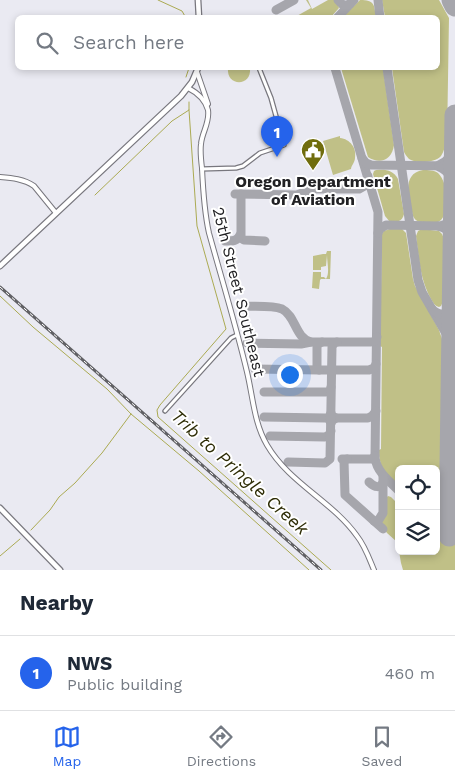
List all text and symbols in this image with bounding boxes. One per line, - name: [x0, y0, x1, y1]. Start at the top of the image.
- search box: [15, 15, 440, 70]
- icon: search: [33, 29, 61, 57]
- text: Search here: [73, 31, 184, 54]
- pin: 1: [261, 116, 293, 157]
- public building icon: Oregon Department of Aviation: [300, 137, 326, 171]
- place label: Oregon Department of Aviation: [235, 172, 391, 209]
- street label: 25th Street Southeast: [209, 205, 269, 379]
- your location: [277, 362, 303, 388]
- water label: Trib to Pringle Creek: [167, 405, 314, 540]
- map controls: [395, 465, 440, 555]
- button: locate: [395, 465, 440, 510]
- button: layers: [395, 510, 440, 555]
- text: Nearby: [20, 590, 93, 615]
- text: NWS: [67, 652, 112, 675]
- text: 1: [33, 664, 39, 683]
- text: 460 m: [385, 664, 435, 683]
- text: Public building: [67, 675, 182, 694]
- tab: Map: [53, 723, 81, 769]
- tab: Directions: [187, 723, 256, 769]
- tab: Saved: [362, 723, 402, 769]

